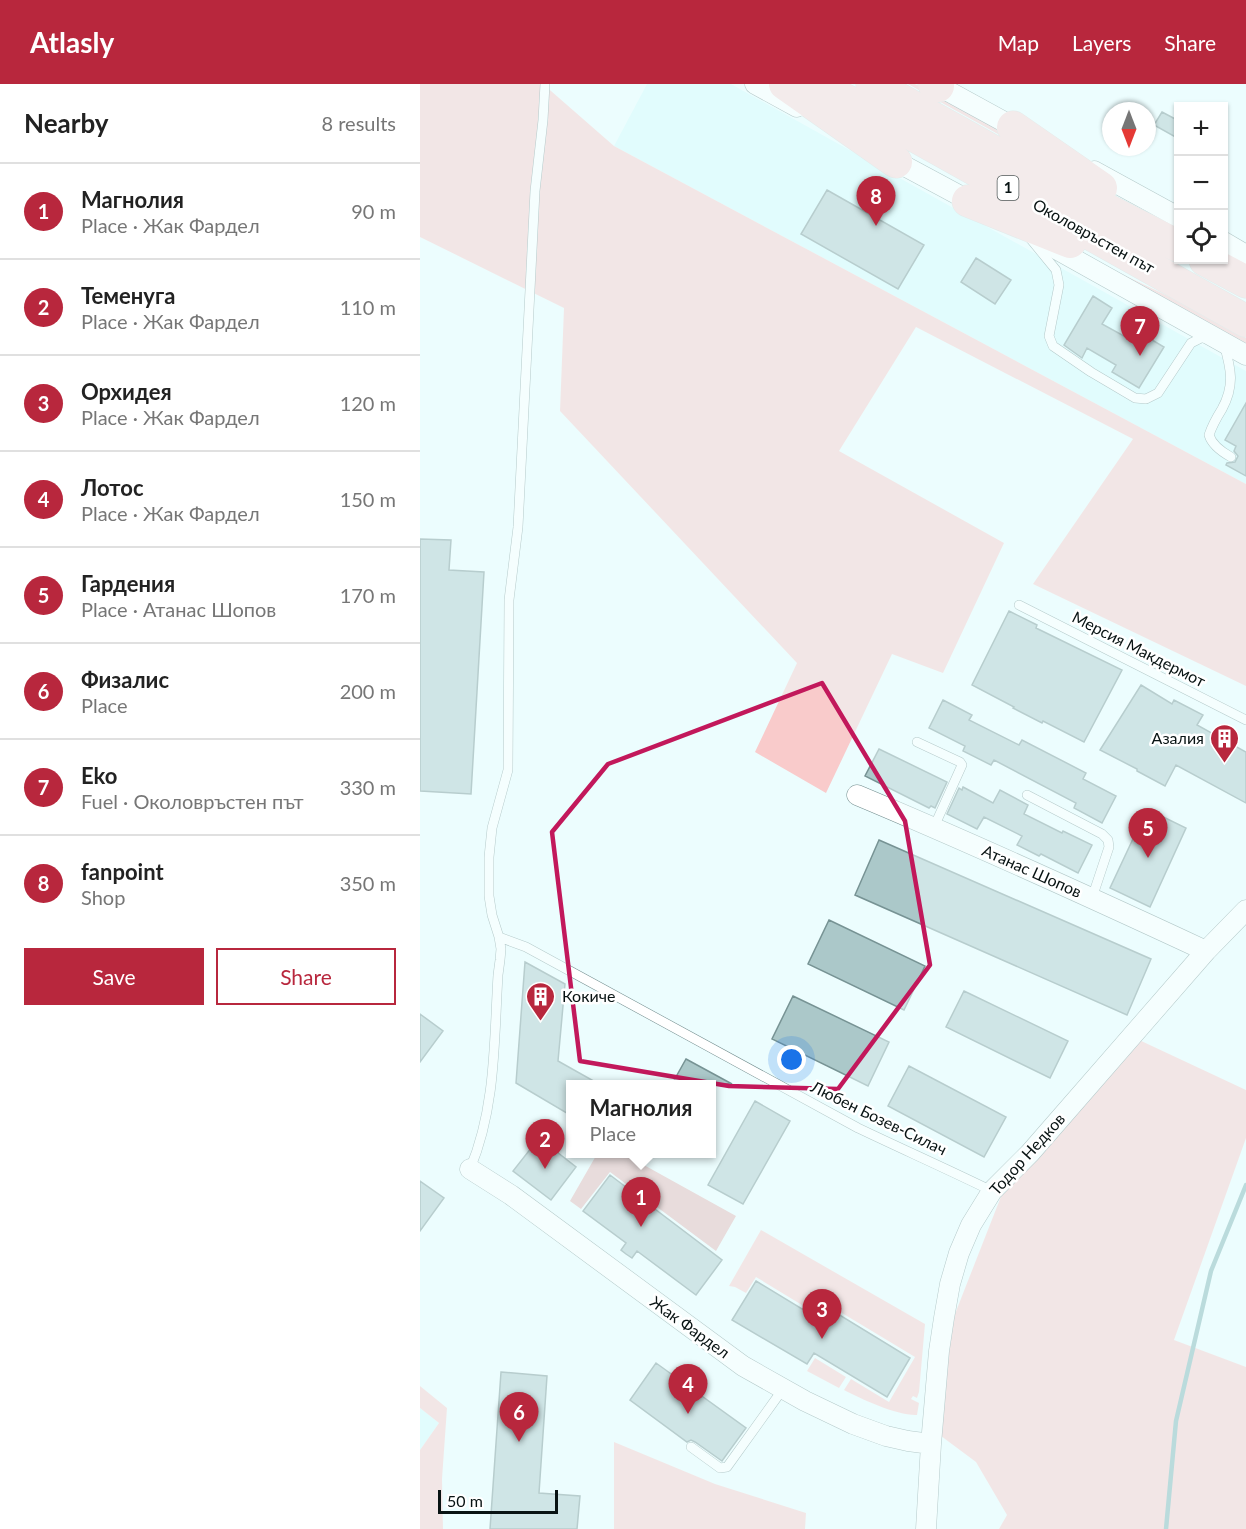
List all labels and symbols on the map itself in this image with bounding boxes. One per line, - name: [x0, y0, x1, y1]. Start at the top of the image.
- north arrow: [1102, 102, 1156, 156]
- pin: 8: [856, 176, 896, 226]
- road number: 1: [998, 176, 1018, 200]
- street label: Околовръстен път: [1030, 194, 1158, 277]
- pin: 7: [1120, 306, 1160, 356]
- street label: Мерсия Макдермот: [1069, 607, 1209, 690]
- building icon: Азалия: [1209, 722, 1241, 764]
- place label: Азалия: [1152, 728, 1204, 747]
- pin: 5: [1128, 808, 1168, 858]
- street label: Атанас Шопов: [980, 840, 1085, 901]
- building icon: Кокиче: [525, 980, 557, 1022]
- place label: Кокиче: [562, 986, 615, 1005]
- your location: [777, 1045, 806, 1074]
- street label: Любен Бозев-Силач: [807, 1076, 950, 1159]
- street label: Тодор Недков: [985, 1109, 1068, 1198]
- pin: 2: [526, 1120, 564, 1169]
- pin: 1: [622, 1178, 660, 1227]
- pin: 3: [802, 1290, 842, 1339]
- street label: Жак Фардел: [647, 1291, 734, 1362]
- pin: 4: [668, 1364, 708, 1414]
- pin: 6: [500, 1392, 538, 1442]
- scale bar: [438, 1487, 558, 1514]

